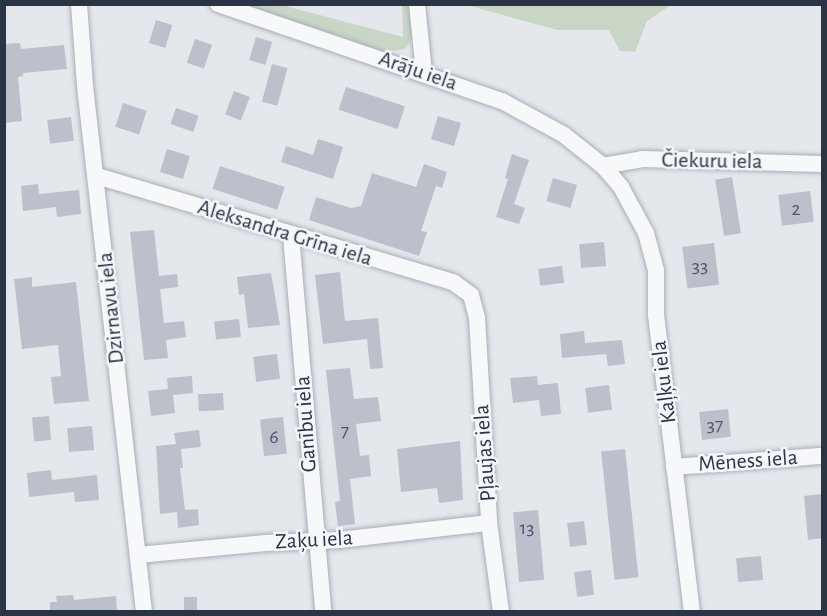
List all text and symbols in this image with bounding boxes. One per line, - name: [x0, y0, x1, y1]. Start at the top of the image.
- street label: Arāju iela: [375, 45, 461, 97]
- street label: Čiekuru iela: [661, 147, 763, 175]
- street label: Aleksandra Grīna iela: [194, 194, 376, 272]
- house number: 2: [791, 197, 801, 221]
- street label: Dzirnavu iela: [92, 251, 130, 365]
- house number: 33: [692, 254, 708, 278]
- street label: Kaļķu iela: [646, 339, 682, 425]
- street label: Ganību iela: [289, 375, 323, 473]
- street label: Pļaujas iela: [468, 404, 502, 502]
- house number: 37: [707, 413, 723, 437]
- house number: 7: [341, 419, 349, 443]
- house number: 6: [269, 425, 279, 449]
- street label: Mēness iela: [697, 444, 799, 478]
- house number: 13: [519, 516, 535, 540]
- street label: Zaķu iela: [274, 525, 354, 555]

